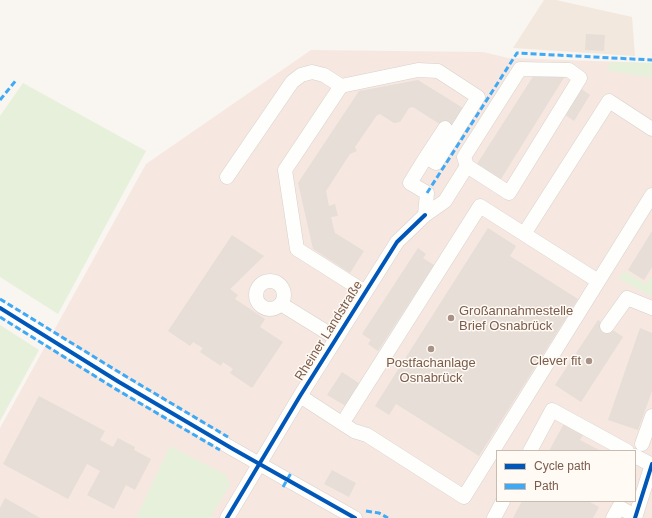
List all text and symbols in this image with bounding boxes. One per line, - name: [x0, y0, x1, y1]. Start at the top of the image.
- street label: Rheiner Landstraße: [292, 278, 366, 384]
- place label: Großannahmestelle Brief Osnabrück: [459, 303, 573, 334]
- marker: Großannahmestelle Brief Osnabrück: [446, 313, 456, 323]
- marker: Postfachanlage Osnabrück: [426, 344, 436, 354]
- place label: Clever fit: [530, 353, 581, 369]
- place label: Postfachanlage Osnabrück: [386, 355, 476, 386]
- marker: Clever fit: [584, 356, 594, 366]
- legend: [496, 450, 636, 502]
- text: Cycle path: [534, 459, 591, 473]
- text: Path: [534, 479, 559, 493]

